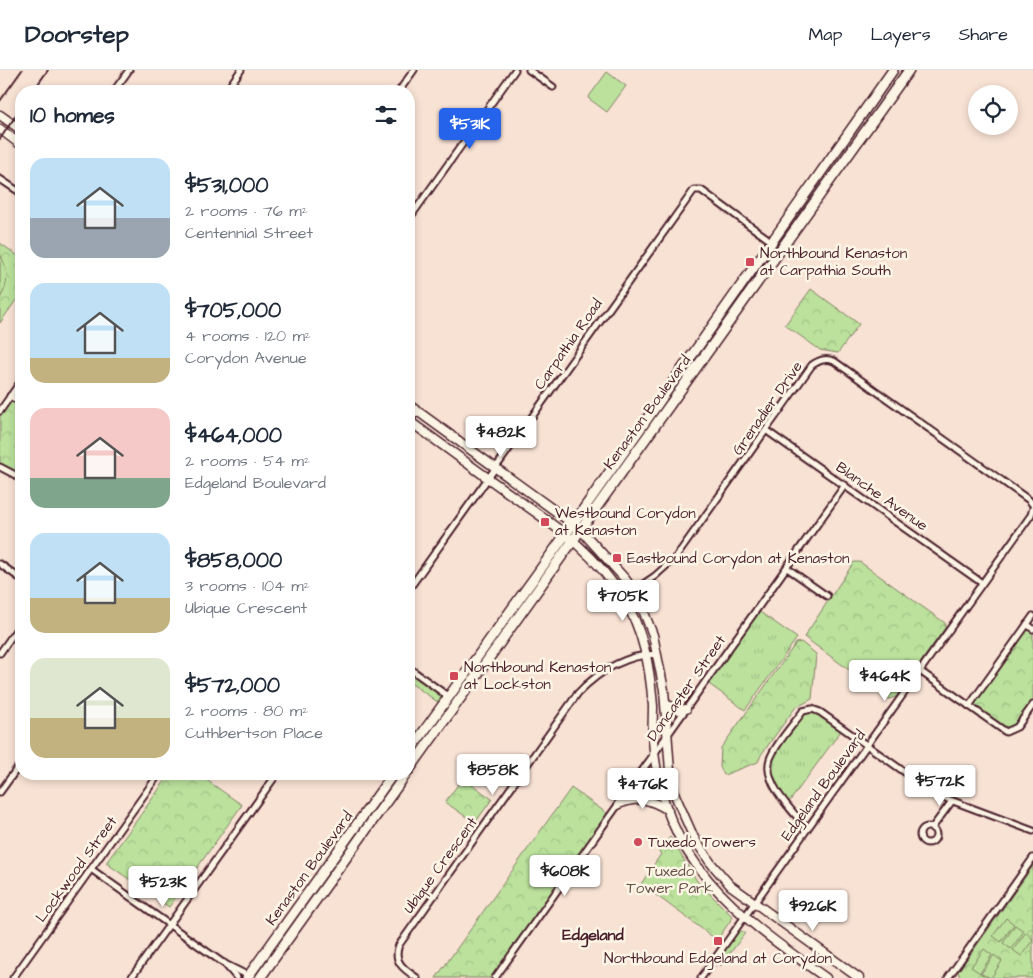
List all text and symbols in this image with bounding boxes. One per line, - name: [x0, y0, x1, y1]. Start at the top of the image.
- text: Doorstep: [25, 18, 129, 52]
- text: Map: [808, 22, 842, 47]
- text: Layers: [870, 22, 931, 47]
- text: Share: [959, 22, 1008, 47]
- map controls: [968, 85, 1018, 135]
- button: locate: [968, 85, 1018, 135]
- text: 10 homes: [30, 101, 115, 130]
- icon: filters: [372, 101, 400, 129]
- pin: $531K: [435, 108, 505, 150]
- text: $531K: [450, 113, 490, 135]
- text: $531,000: [185, 171, 268, 200]
- icon: home: [70, 178, 130, 238]
- text: 2 rooms · 76 m²: [185, 200, 308, 222]
- text: Centennial Street: [185, 222, 313, 244]
- place label: Northbound Kenaston at Carpathia South: [760, 243, 908, 281]
- marker: Northbound Kenaston at Carpathia South: [744, 256, 756, 268]
- street label: Carpathia Road: [529, 294, 608, 394]
- text: $705,000: [185, 296, 281, 325]
- icon: home: [70, 303, 130, 363]
- text: 4 rooms · 120 m²: [185, 325, 311, 347]
- text: Corydon Avenue: [185, 347, 307, 369]
- street label: Kenaston Boulevard: [599, 351, 696, 474]
- street label: Grenadier Drive: [727, 357, 808, 460]
- pin: $482K: [466, 416, 536, 458]
- text: $464,000: [185, 421, 282, 450]
- text: $482K: [476, 421, 526, 443]
- icon: home: [70, 428, 130, 488]
- text: 2 rooms · 54 m²: [185, 450, 310, 472]
- street label: Blanche Avenue: [831, 457, 932, 536]
- text: Edgeland Boulevard: [185, 472, 326, 494]
- place label: Westbound Corydon at Kenaston: [555, 503, 696, 541]
- marker: Westbound Corydon at Kenaston: [539, 516, 551, 528]
- text: $858,000: [185, 546, 282, 575]
- place label: Eastbound Corydon at Kenaston: [627, 548, 850, 570]
- marker: Eastbound Corydon at Kenaston: [611, 552, 623, 564]
- icon: home: [70, 553, 130, 613]
- text: 3 rooms · 104 m²: [185, 575, 310, 597]
- pin: $705K: [588, 580, 658, 622]
- text: $705K: [598, 585, 648, 607]
- text: Ubique Crescent: [185, 597, 307, 619]
- street label: Doncaster Street: [642, 631, 731, 746]
- place label: Northbound Kenaston at Lockston: [464, 657, 612, 695]
- pin: $464K: [850, 660, 920, 702]
- text: $464K: [860, 665, 910, 687]
- marker: Northbound Kenaston at Lockston: [448, 670, 460, 682]
- text: $572,000: [185, 671, 280, 700]
- icon: home: [70, 678, 130, 738]
- text: 2 rooms · 80 m²: [185, 700, 308, 722]
- text: Cuthbertson Place: [185, 722, 323, 744]
- street label: Edgeland Boulevard: [776, 725, 872, 846]
- pin: $858K: [458, 754, 528, 796]
- text: $858K: [468, 759, 518, 781]
- pin: $572K: [905, 764, 975, 807]
- pin: $476K: [608, 768, 678, 810]
- text: $572K: [916, 770, 964, 792]
- text: $476K: [618, 773, 668, 795]
- street label: Kenaston Boulevard: [261, 807, 358, 930]
- street label: Lockwood Street: [31, 812, 122, 927]
- street label: Ubique Crescent: [398, 813, 482, 918]
- place label: Tuxedo Towers: [648, 832, 757, 853]
- marker: Tuxedo Towers: [632, 836, 644, 848]
- pin: $608K: [530, 854, 600, 897]
- text: $608K: [540, 860, 590, 882]
- park label: Tuxedo Tower Park: [627, 861, 714, 899]
- pin: $523K: [128, 866, 198, 908]
- text: $523K: [139, 871, 187, 893]
- pin: $926K: [778, 890, 848, 932]
- text: $926K: [790, 895, 836, 917]
- district label: Edgeland: [562, 924, 625, 948]
- marker: Northbound Edgeland at Corydon: [712, 935, 724, 947]
- place label: Northbound Edgeland at Corydon: [604, 948, 832, 970]

